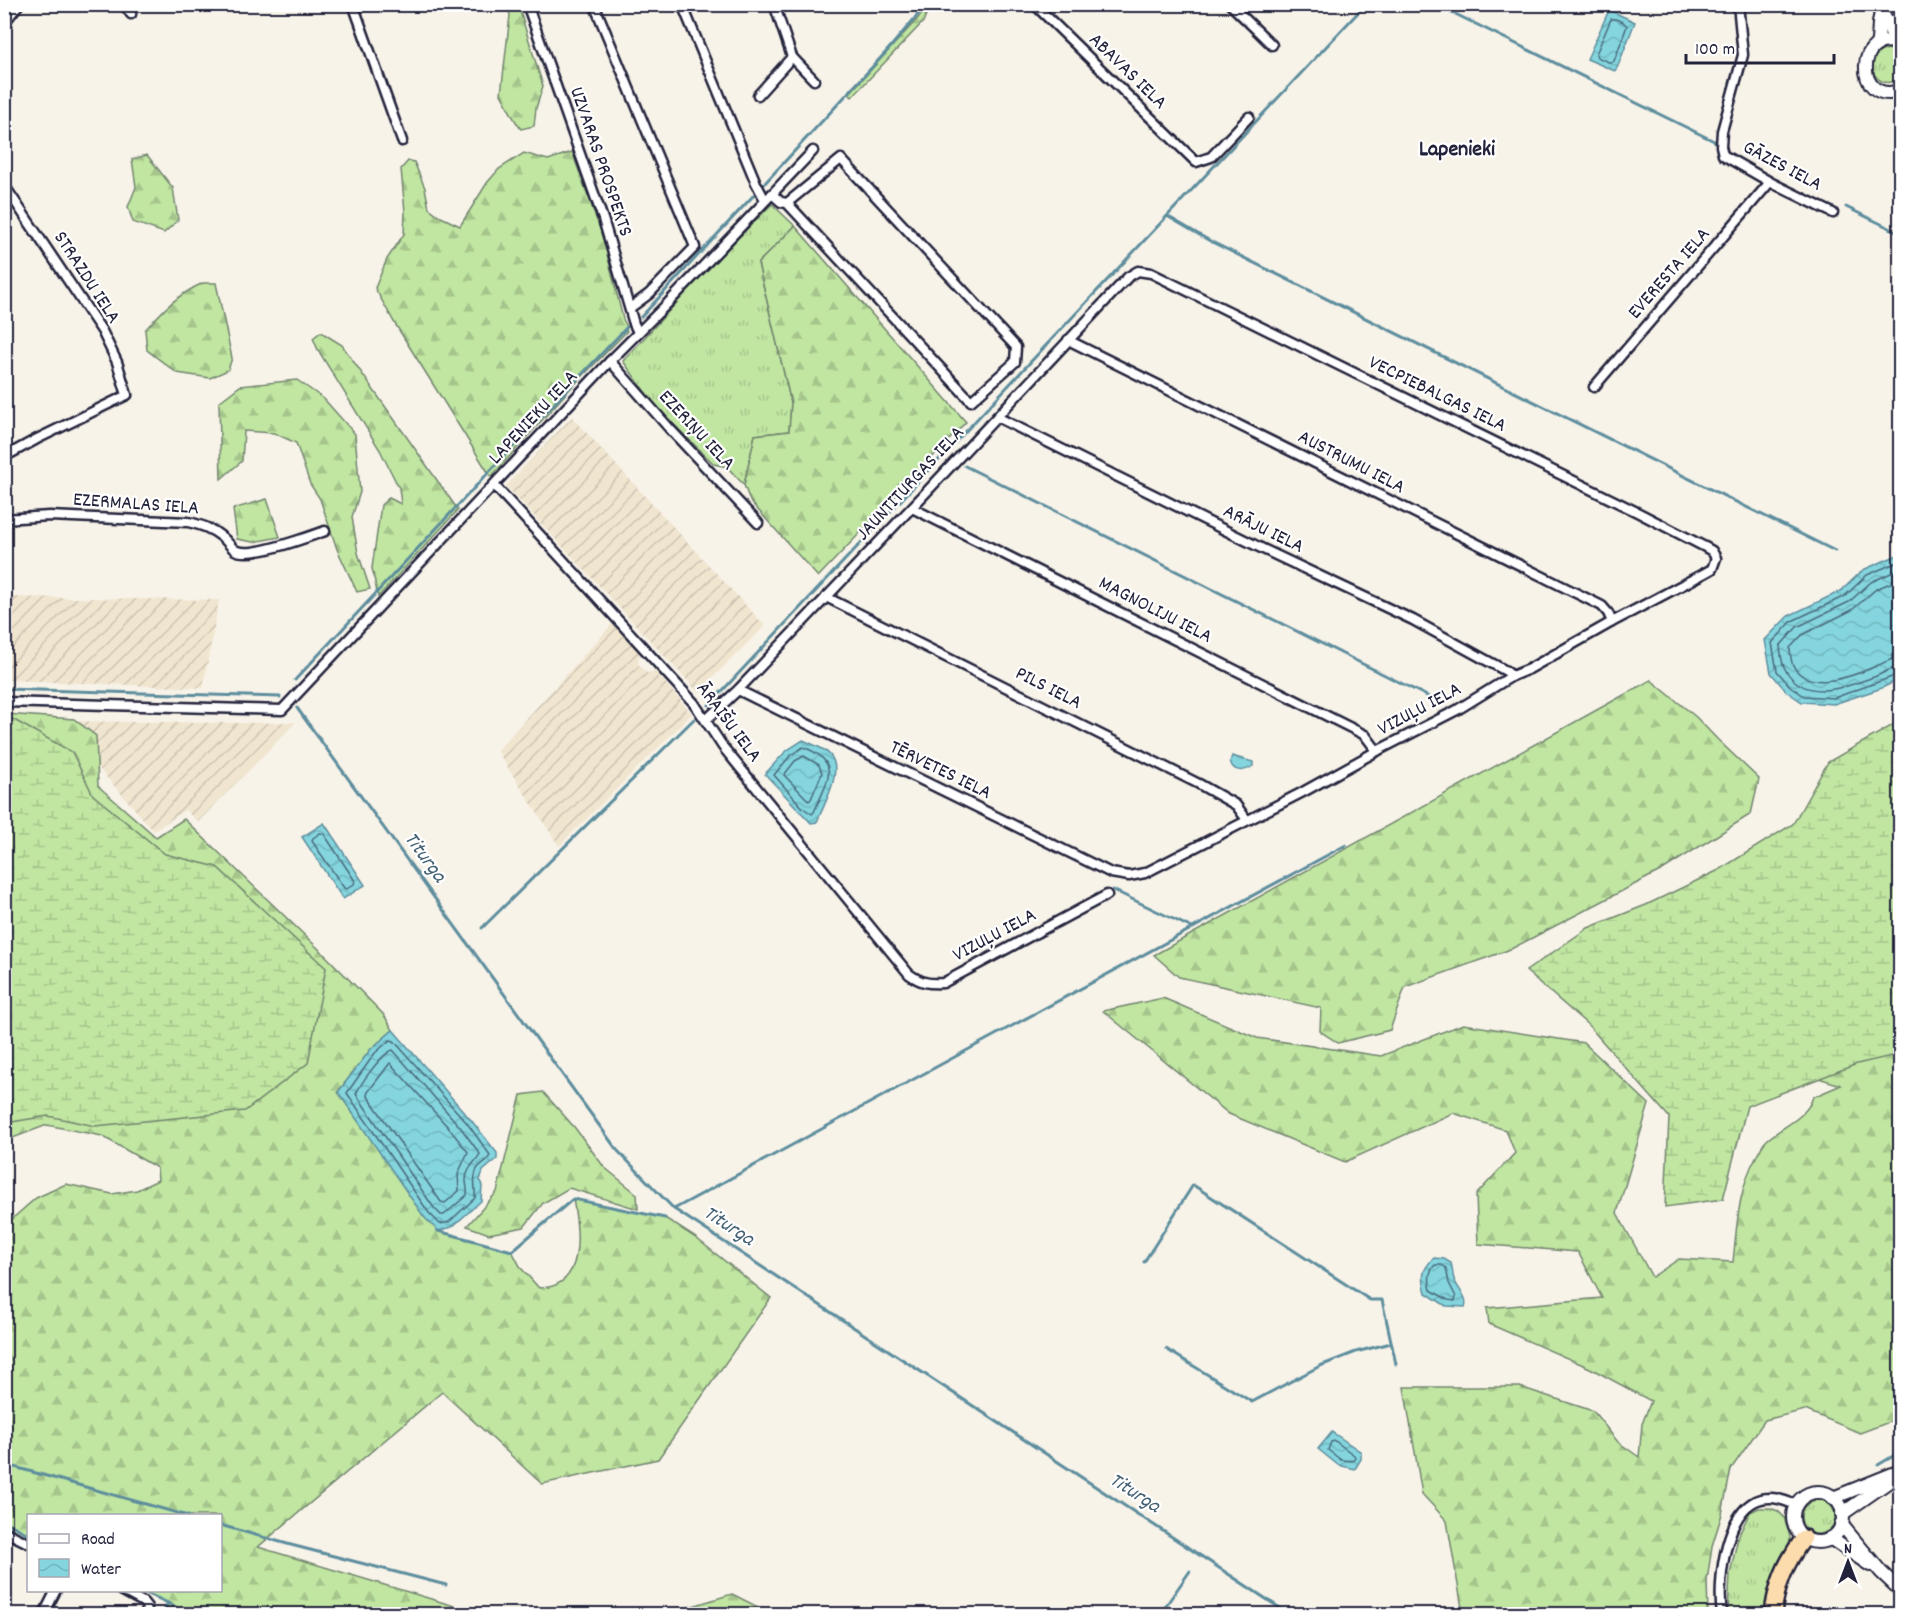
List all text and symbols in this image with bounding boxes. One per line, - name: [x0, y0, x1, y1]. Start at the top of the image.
- street label: ABAVAS IELA: [1081, 27, 1173, 117]
- scale bar: [1686, 27, 1834, 65]
- text: 100 m: [1695, 38, 1735, 63]
- street label: UZVARAS PROSPEKTS: [561, 83, 639, 241]
- street label: GĀZES IELA: [1737, 134, 1827, 200]
- district label: Lapenieki: [1419, 135, 1495, 166]
- street label: EVERESTA IELA: [1622, 222, 1718, 326]
- street label: STRAZDU IELA: [46, 226, 126, 330]
- street label: VECPIEBALGAS IELA: [1363, 349, 1511, 441]
- street label: LAPENIEKU IELA: [483, 364, 585, 472]
- street label: EZERIŅU IELA: [651, 384, 741, 478]
- street label: JAUNTITURGAS IELA: [850, 420, 972, 548]
- street label: AUSTRUMU IELA: [1292, 424, 1410, 502]
- street label: EZERMALAS IELA: [72, 487, 200, 523]
- street label: ARĀJU IELA: [1218, 498, 1308, 562]
- street label: MAGNOLIJU IELA: [1093, 570, 1217, 652]
- street label: PILS IELA: [1010, 660, 1086, 718]
- street label: VIZUĻU IELA: [1373, 676, 1467, 744]
- street label: ĀRAIŠU IELA: [689, 677, 768, 769]
- street label: TĒRVETES IELA: [884, 734, 996, 808]
- water label: Titurga: [395, 827, 453, 890]
- street label: VIZUĻU IELA: [948, 902, 1042, 970]
- water label: Titurga: [696, 1199, 761, 1255]
- water label: Titurga: [1102, 1466, 1167, 1522]
- legend: [27, 1514, 222, 1592]
- text: Road: [81, 1528, 115, 1553]
- north arrow: [1818, 1532, 1878, 1592]
- text: N: [1844, 1538, 1852, 1561]
- text: Water: [81, 1558, 121, 1583]

